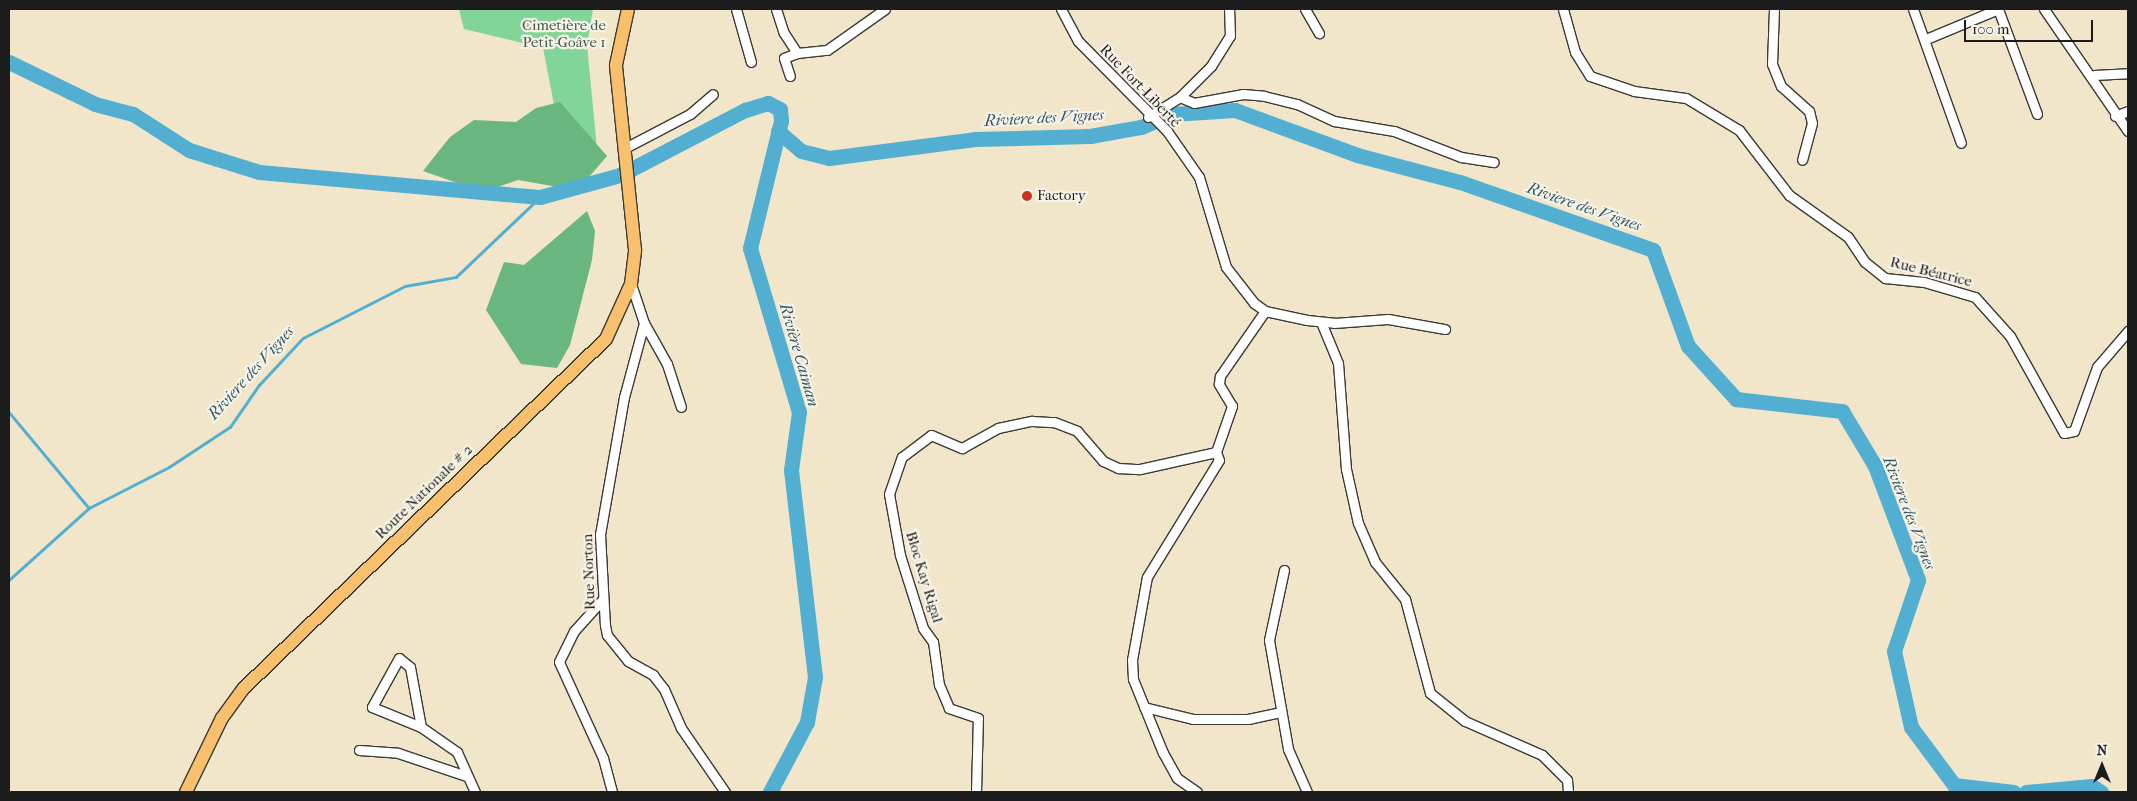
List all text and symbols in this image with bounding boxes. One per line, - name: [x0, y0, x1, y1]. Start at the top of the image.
- scale bar: [1967, 10, 2096, 42]
- park label: Cimetière de Petit-Goâve 1: [522, 16, 606, 51]
- text: 100 m: [1972, 20, 2010, 38]
- street label: Rue Fort-Liberté: [1096, 41, 1184, 131]
- water label: Riviere des Vignes: [984, 105, 1104, 131]
- water label: Riviere des Vignes: [1524, 178, 1644, 236]
- place label: Factory: [1037, 187, 1086, 205]
- marker: Factory: [1021, 190, 1033, 202]
- street label: Rue Béatrice: [1888, 253, 1974, 291]
- water label: Rivière Caiman: [775, 301, 823, 409]
- water label: Riviere des Vignes: [204, 322, 298, 424]
- street label: Route Nationale # 2: [372, 441, 476, 543]
- water label: Riviere des Vignes: [1879, 454, 1939, 572]
- street label: Bloc Kay Rigal: [902, 529, 946, 625]
- street label: Rue Norton: [579, 534, 599, 610]
- north arrow: [2077, 741, 2127, 791]
- text: N: [2097, 742, 2107, 759]

